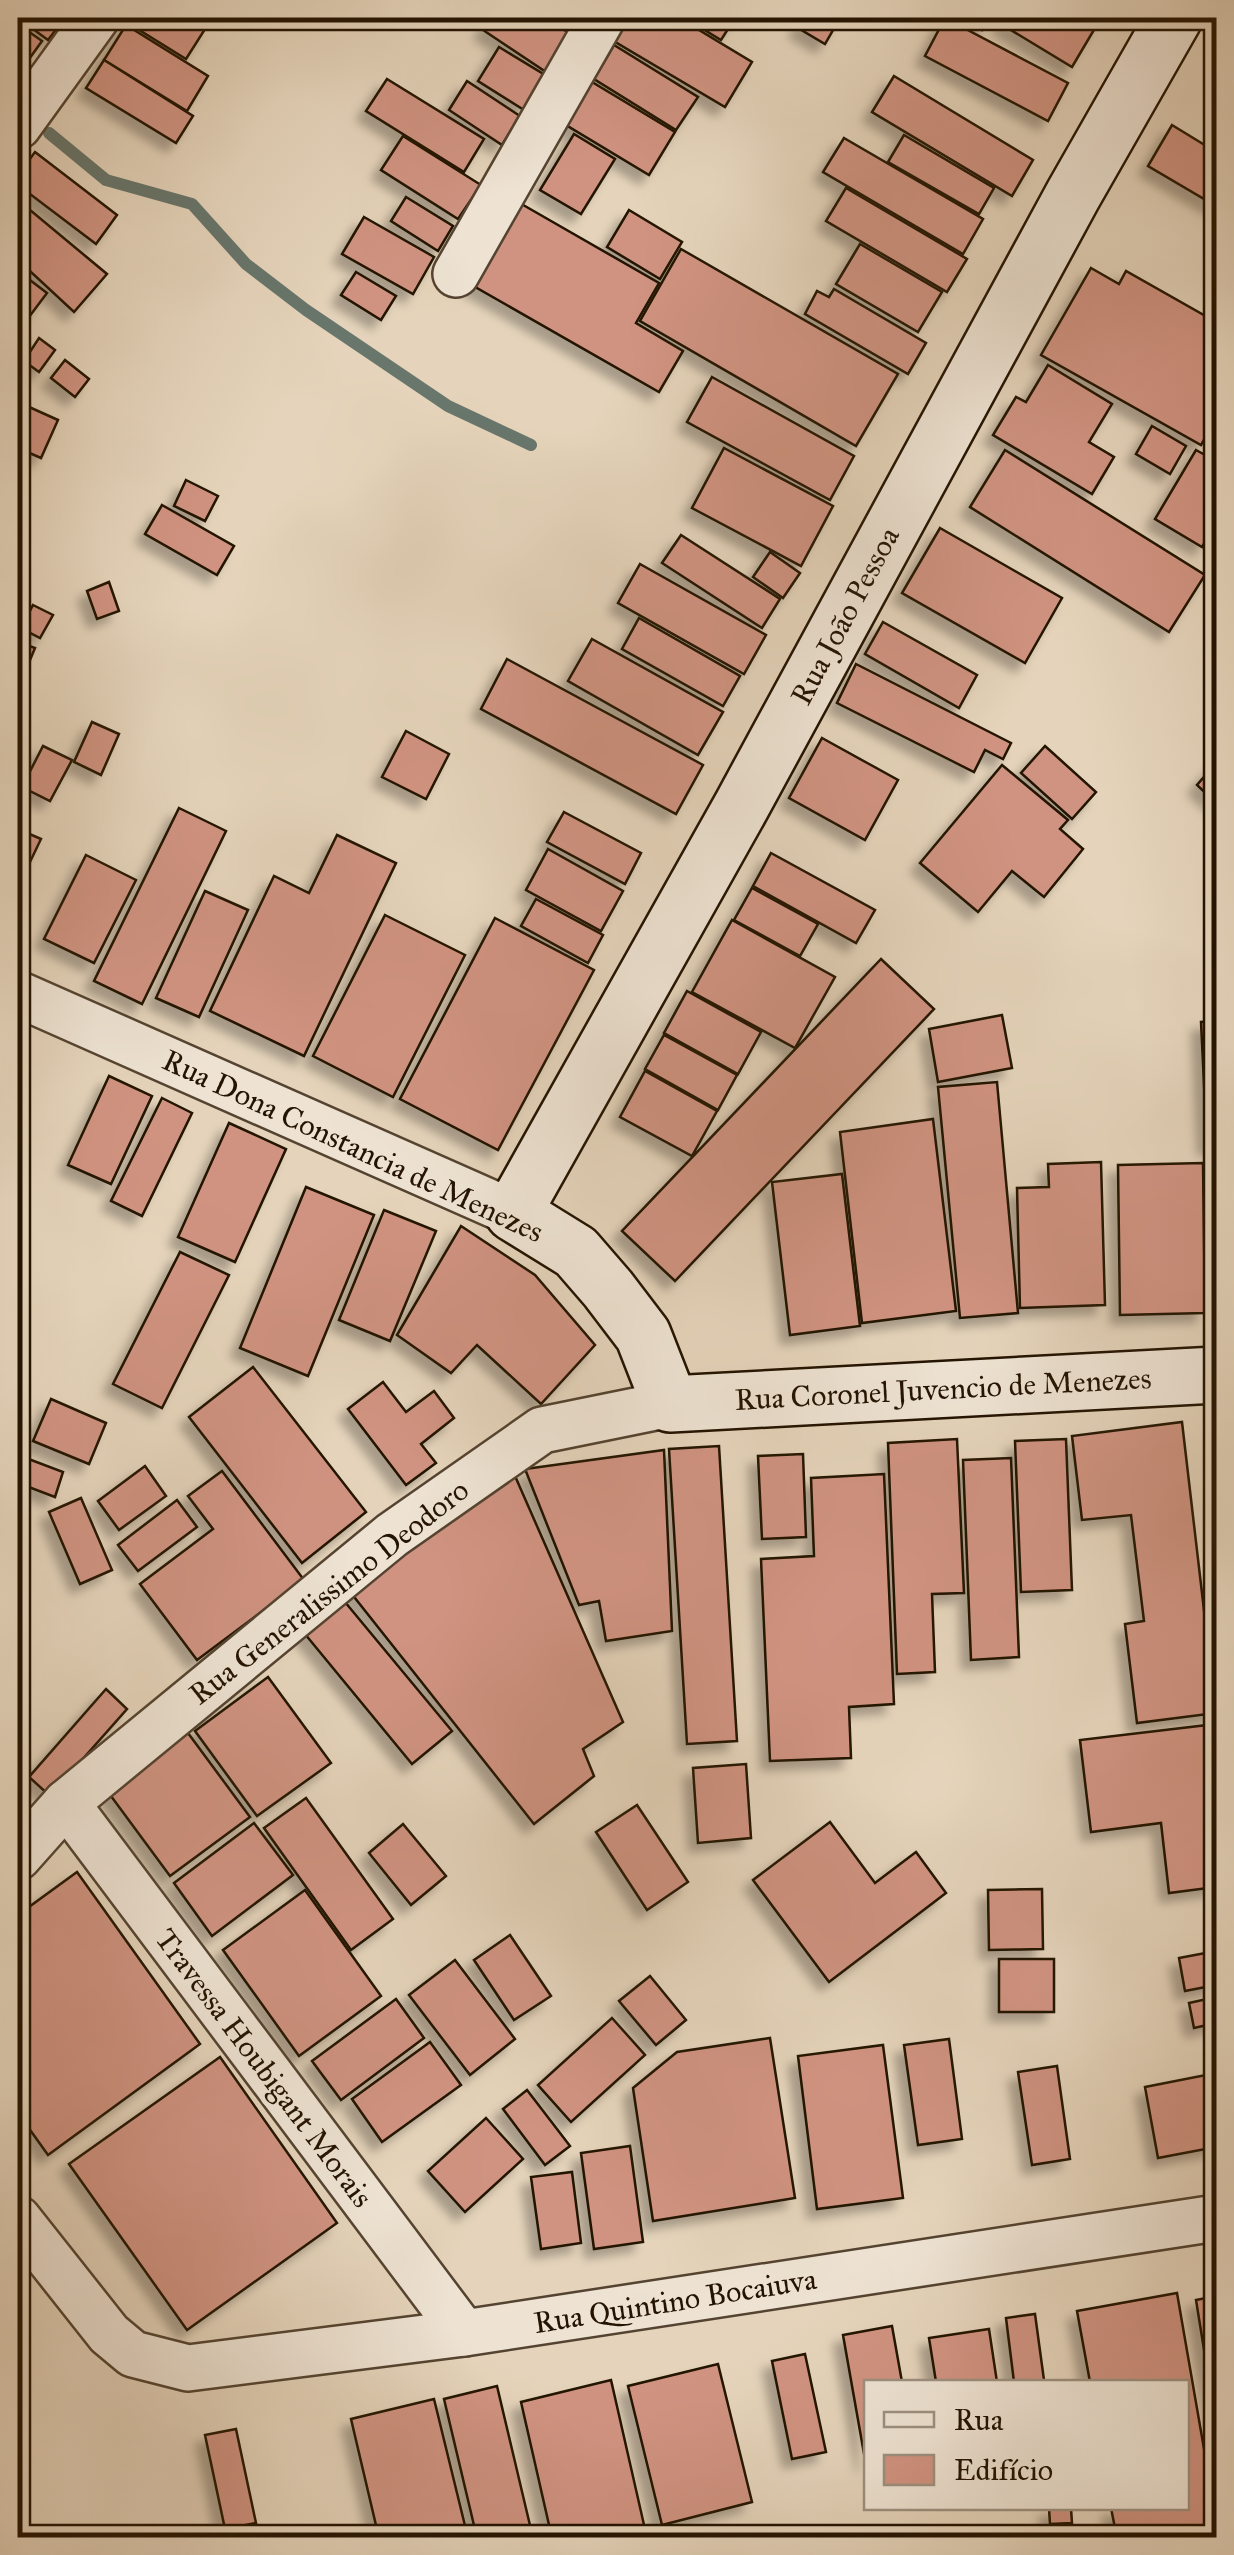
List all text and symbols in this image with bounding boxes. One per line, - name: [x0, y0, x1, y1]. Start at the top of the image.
- street label: Rua João Pessoa: [783, 521, 907, 711]
- street label: Rua Dona Constancia de Menezes: [157, 1042, 549, 1250]
- street label: Rua Coronel Juvencio de Menezes: [734, 1360, 1152, 1418]
- street label: Rua Generalissimo Deodoro: [182, 1472, 476, 1712]
- street label: Travessa Houbigant Morais: [147, 1922, 381, 2214]
- street label: Rua Quintino Bocaiuva: [531, 2261, 819, 2341]
- legend: [864, 2380, 1189, 2510]
- text: Rua: [954, 2402, 1004, 2438]
- text: Edifício: [954, 2452, 1053, 2488]

